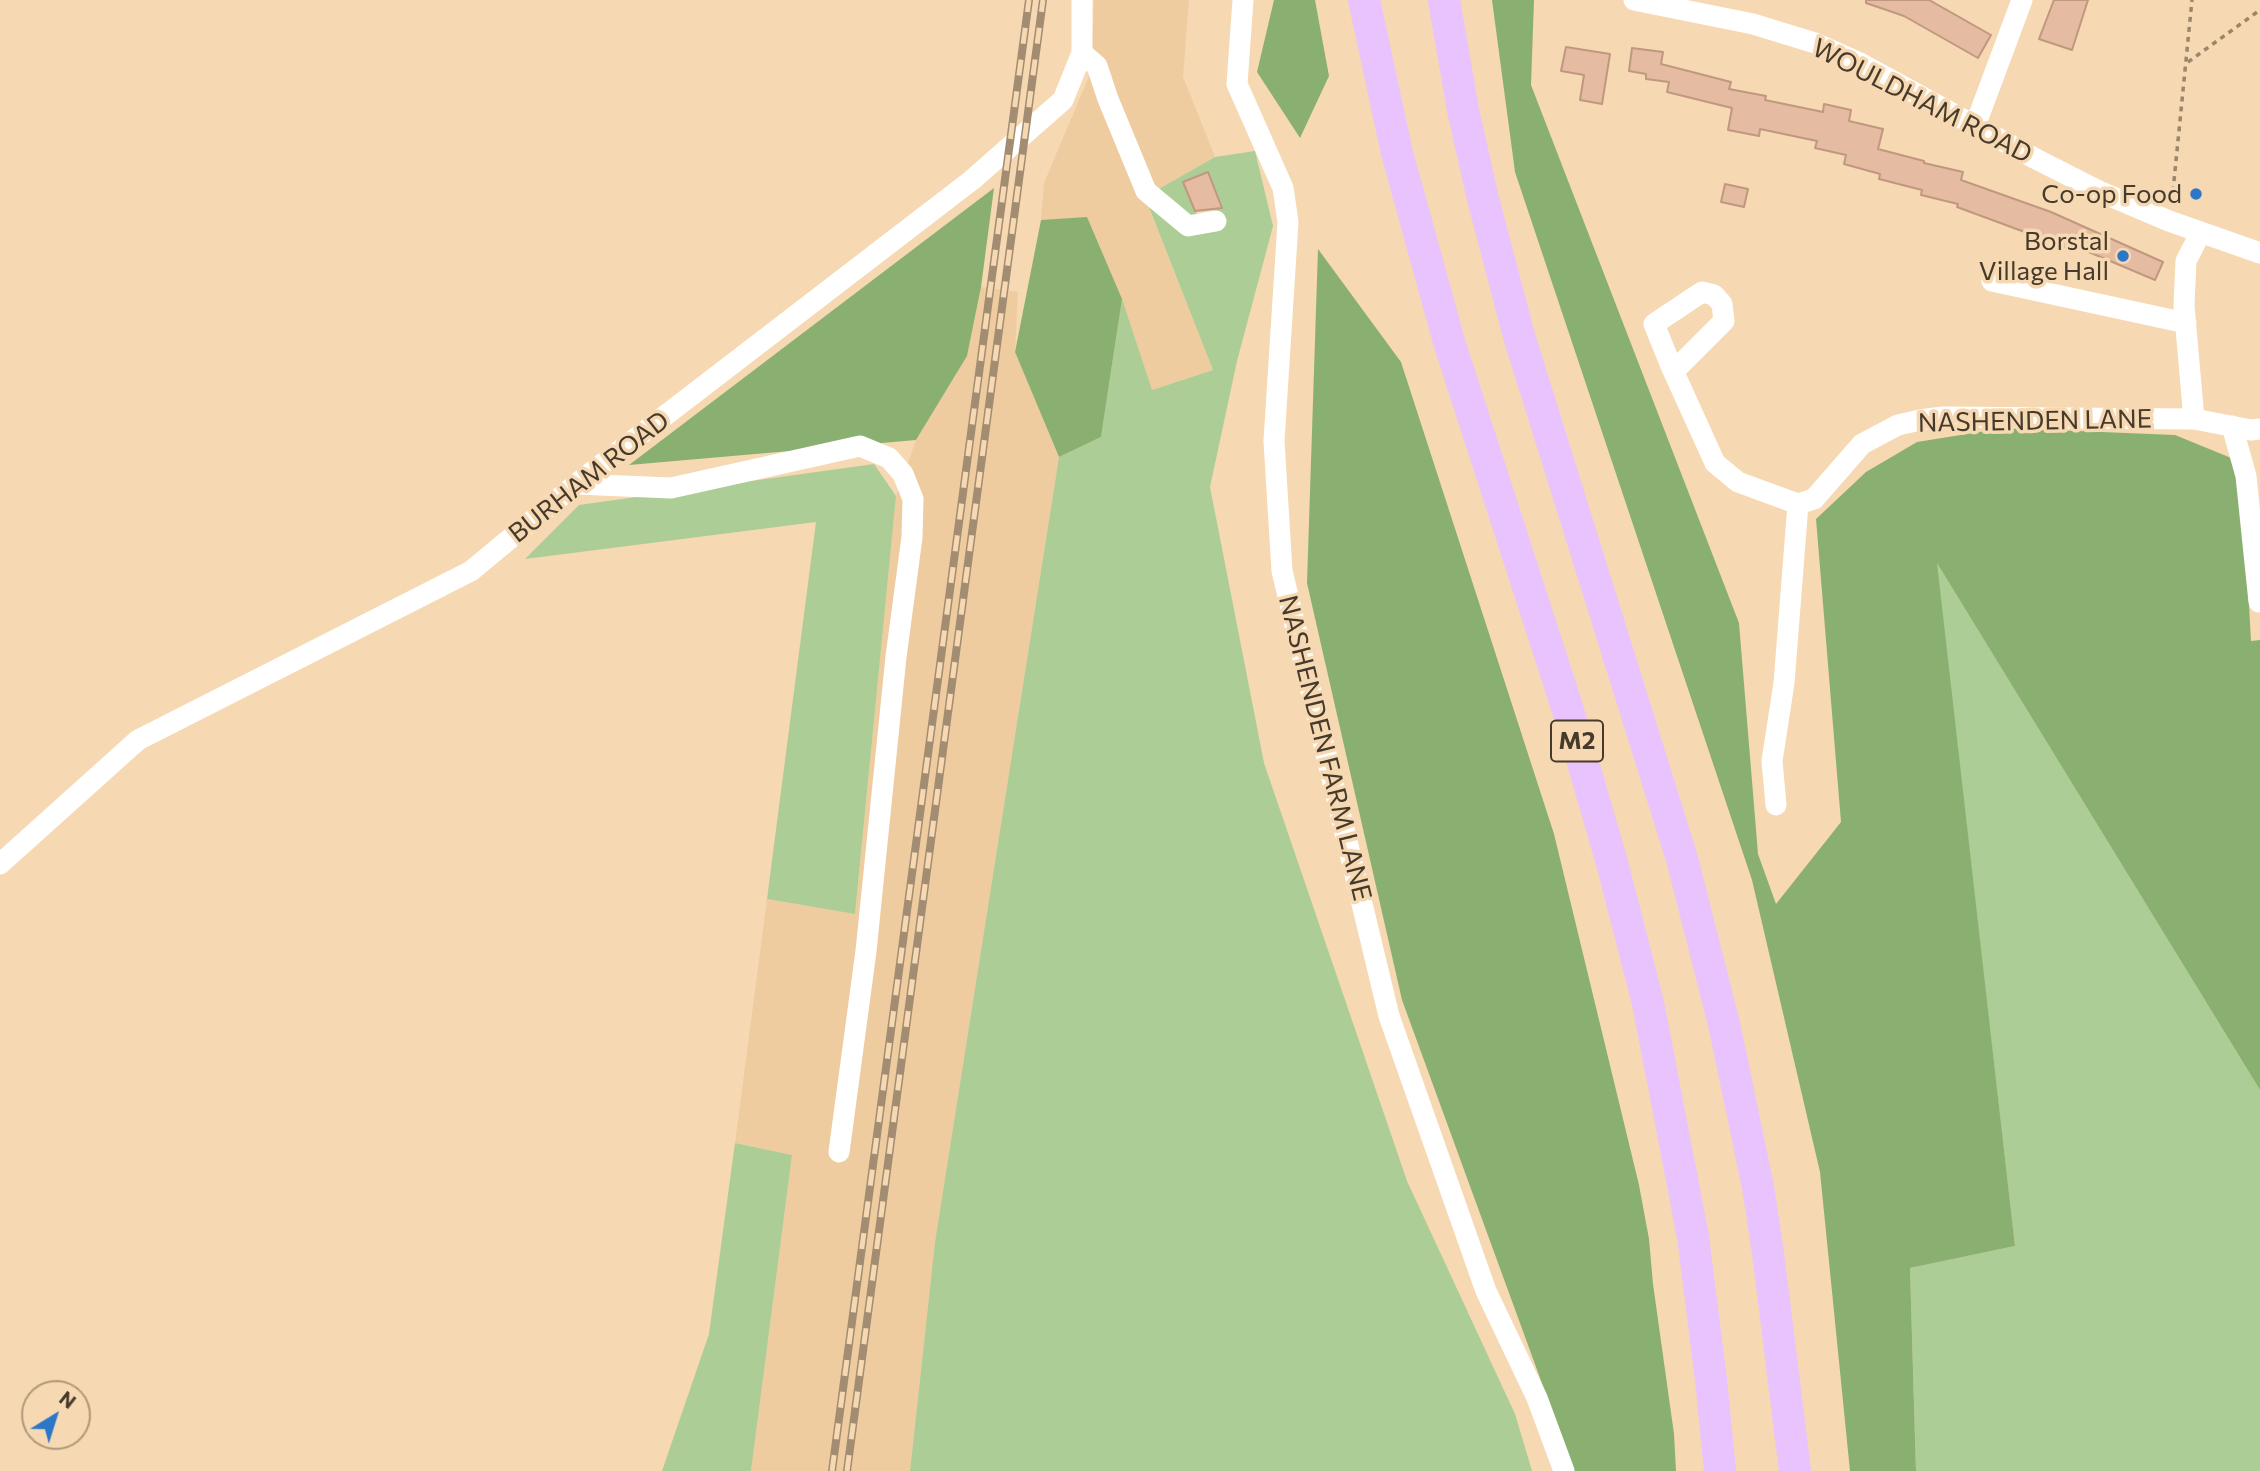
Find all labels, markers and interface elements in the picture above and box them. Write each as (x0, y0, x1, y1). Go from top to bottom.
street label: WOULDHAM ROAD (1807, 32, 2037, 170)
place label: Co-op Food (2041, 178, 2182, 210)
marker: Co-op Food (2188, 186, 2204, 202)
place label: Borstal Village Hall (1979, 225, 2109, 286)
marker: Borstal Village Hall (2115, 248, 2131, 264)
street label: NASHENDEN LANE (1918, 403, 2152, 439)
street label: BURHAM ROAD (503, 405, 675, 549)
street label: NASHENDEN FARM LANE (1272, 592, 1378, 904)
road number: M2 (1551, 720, 1603, 762)
north arrow (21, 1380, 91, 1450)
text: N (55, 1386, 81, 1413)

